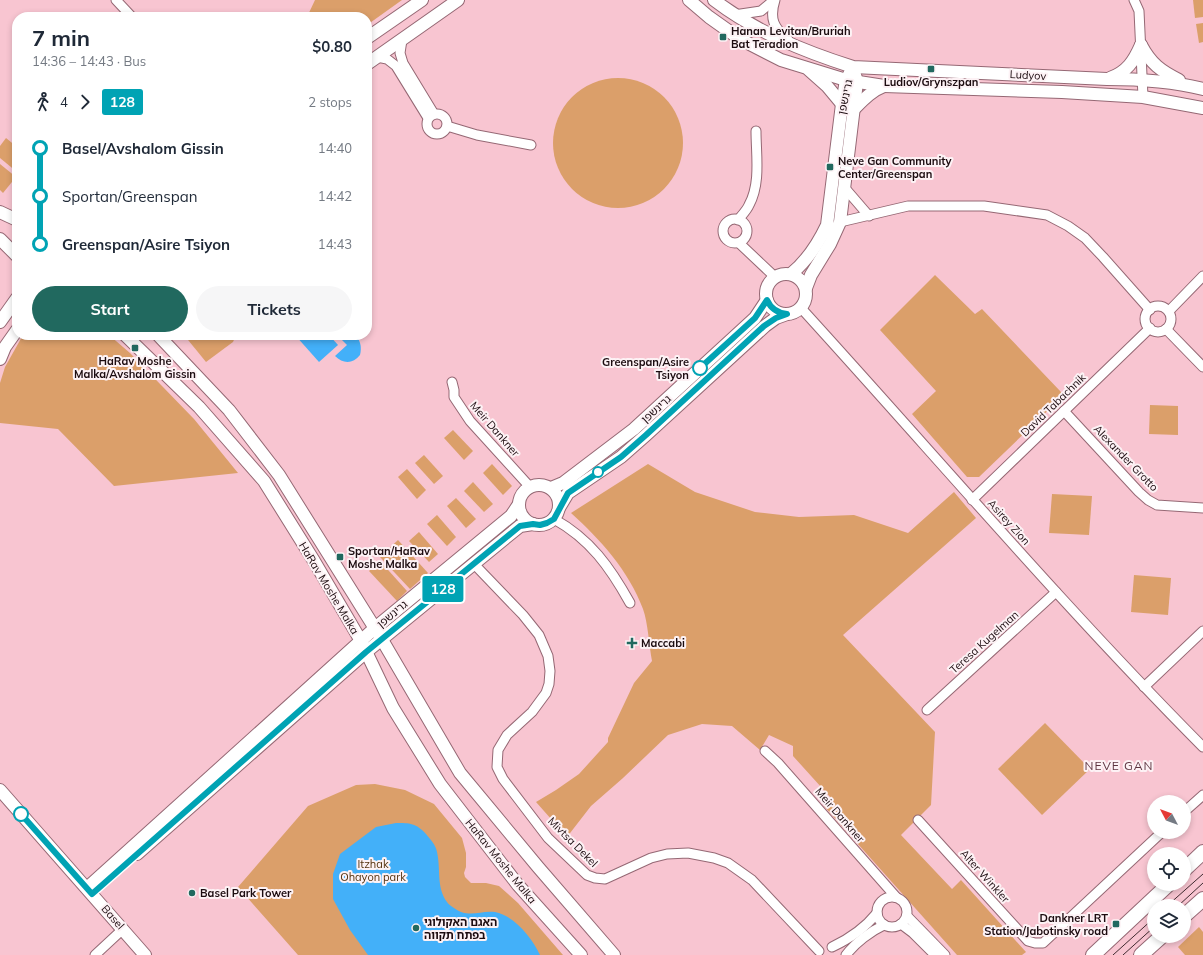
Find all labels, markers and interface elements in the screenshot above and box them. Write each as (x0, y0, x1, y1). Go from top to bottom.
text: 7 min (32, 24, 90, 52)
place label: Hanan Levitan/Bruriah Bat Teradion (731, 24, 851, 51)
marker: Hanan Levitan/Bruriah Bat Teradion (718, 32, 728, 42)
text: $0.80 (312, 37, 352, 56)
text: 14:36 – 14:43 · Bus (32, 53, 146, 69)
marker: Ludiov/Grynszpan (926, 64, 936, 74)
street label: Ludyov (1009, 67, 1047, 83)
place label: Ludiov/Grynszpan (884, 75, 978, 89)
street label: גרינשפן (834, 78, 856, 116)
icon: walk (32, 91, 54, 113)
icon: forward (74, 91, 96, 113)
text: 128 (110, 93, 135, 111)
text: 4 (60, 94, 68, 110)
text: 2 stops (308, 94, 352, 110)
text: Basel/Avshalom Gissin (62, 139, 224, 158)
text: 14:40 (318, 140, 352, 156)
place label: Neve Gan Community Center/Greenspan (838, 154, 952, 181)
marker: Neve Gan Community Center/Greenspan (825, 162, 835, 172)
text: Sportan/Greenspan (62, 187, 198, 206)
text: 14:42 (318, 188, 352, 204)
text: Greenspan/Asire Tsiyon (62, 235, 230, 254)
text: 14:43 (318, 236, 352, 252)
button: Start (32, 286, 188, 332)
button: Tickets (196, 286, 352, 332)
marker: HaRav Moshe Malka/Avshalom Gissin (130, 343, 140, 353)
place label: HaRav Moshe Malka/Avshalom Gissin (74, 354, 196, 381)
place label: Greenspan/Asire Tsiyon (602, 355, 689, 382)
marker: Greenspan/Asire Tsiyon (692, 360, 708, 376)
street label: David Tabachnik (1018, 370, 1089, 440)
street label: גרינשפן (638, 392, 674, 426)
street label: Meir Dankner (467, 399, 523, 459)
street label: Alexander Grotto (1091, 422, 1161, 494)
unlabelled marker (592, 466, 604, 478)
street label: Asirey Zion (985, 496, 1033, 548)
street label: HaRav Moshe Malka (296, 539, 362, 637)
place label: Sportan/HaRav Moshe Malka (348, 544, 430, 571)
marker: Sportan/HaRav Moshe Malka (335, 552, 345, 562)
line badge: 128 (420, 576, 466, 602)
text: 128 (430, 580, 456, 598)
street label: גרינשפן (374, 597, 410, 631)
street label: Teresa Kugelman (947, 607, 1021, 677)
place label: Maccabi (641, 636, 685, 650)
marker: Maccabi (626, 637, 638, 649)
district label: NEVE GAN (1084, 758, 1154, 773)
street label: Meir Dankner (812, 785, 868, 845)
north arrow (1147, 795, 1191, 839)
map controls (1147, 795, 1191, 943)
unlabelled marker (13, 806, 29, 822)
street label: Mivtsa Dekel (545, 814, 601, 870)
street label: HaRav Moshe Malka (462, 816, 540, 906)
street label: Alter Winkler (957, 846, 1013, 906)
button: locate (1147, 847, 1191, 891)
park label: Itzhak Ohayon park (340, 857, 406, 884)
place label: Basel Park Tower (200, 886, 292, 900)
marker: Basel Park Tower (187, 888, 197, 898)
button: layers (1147, 899, 1191, 943)
street label: Basel (98, 902, 128, 932)
place label: Dankner LRT Station/Jabotinsky road (984, 911, 1108, 938)
place label: האגם האקולוגי בפתח תקווה (424, 915, 497, 942)
marker: Dankner LRT Station/Jabotinsky road (1111, 919, 1121, 929)
marker: האגם האקולוגי בפתח תקווה (411, 923, 421, 933)

